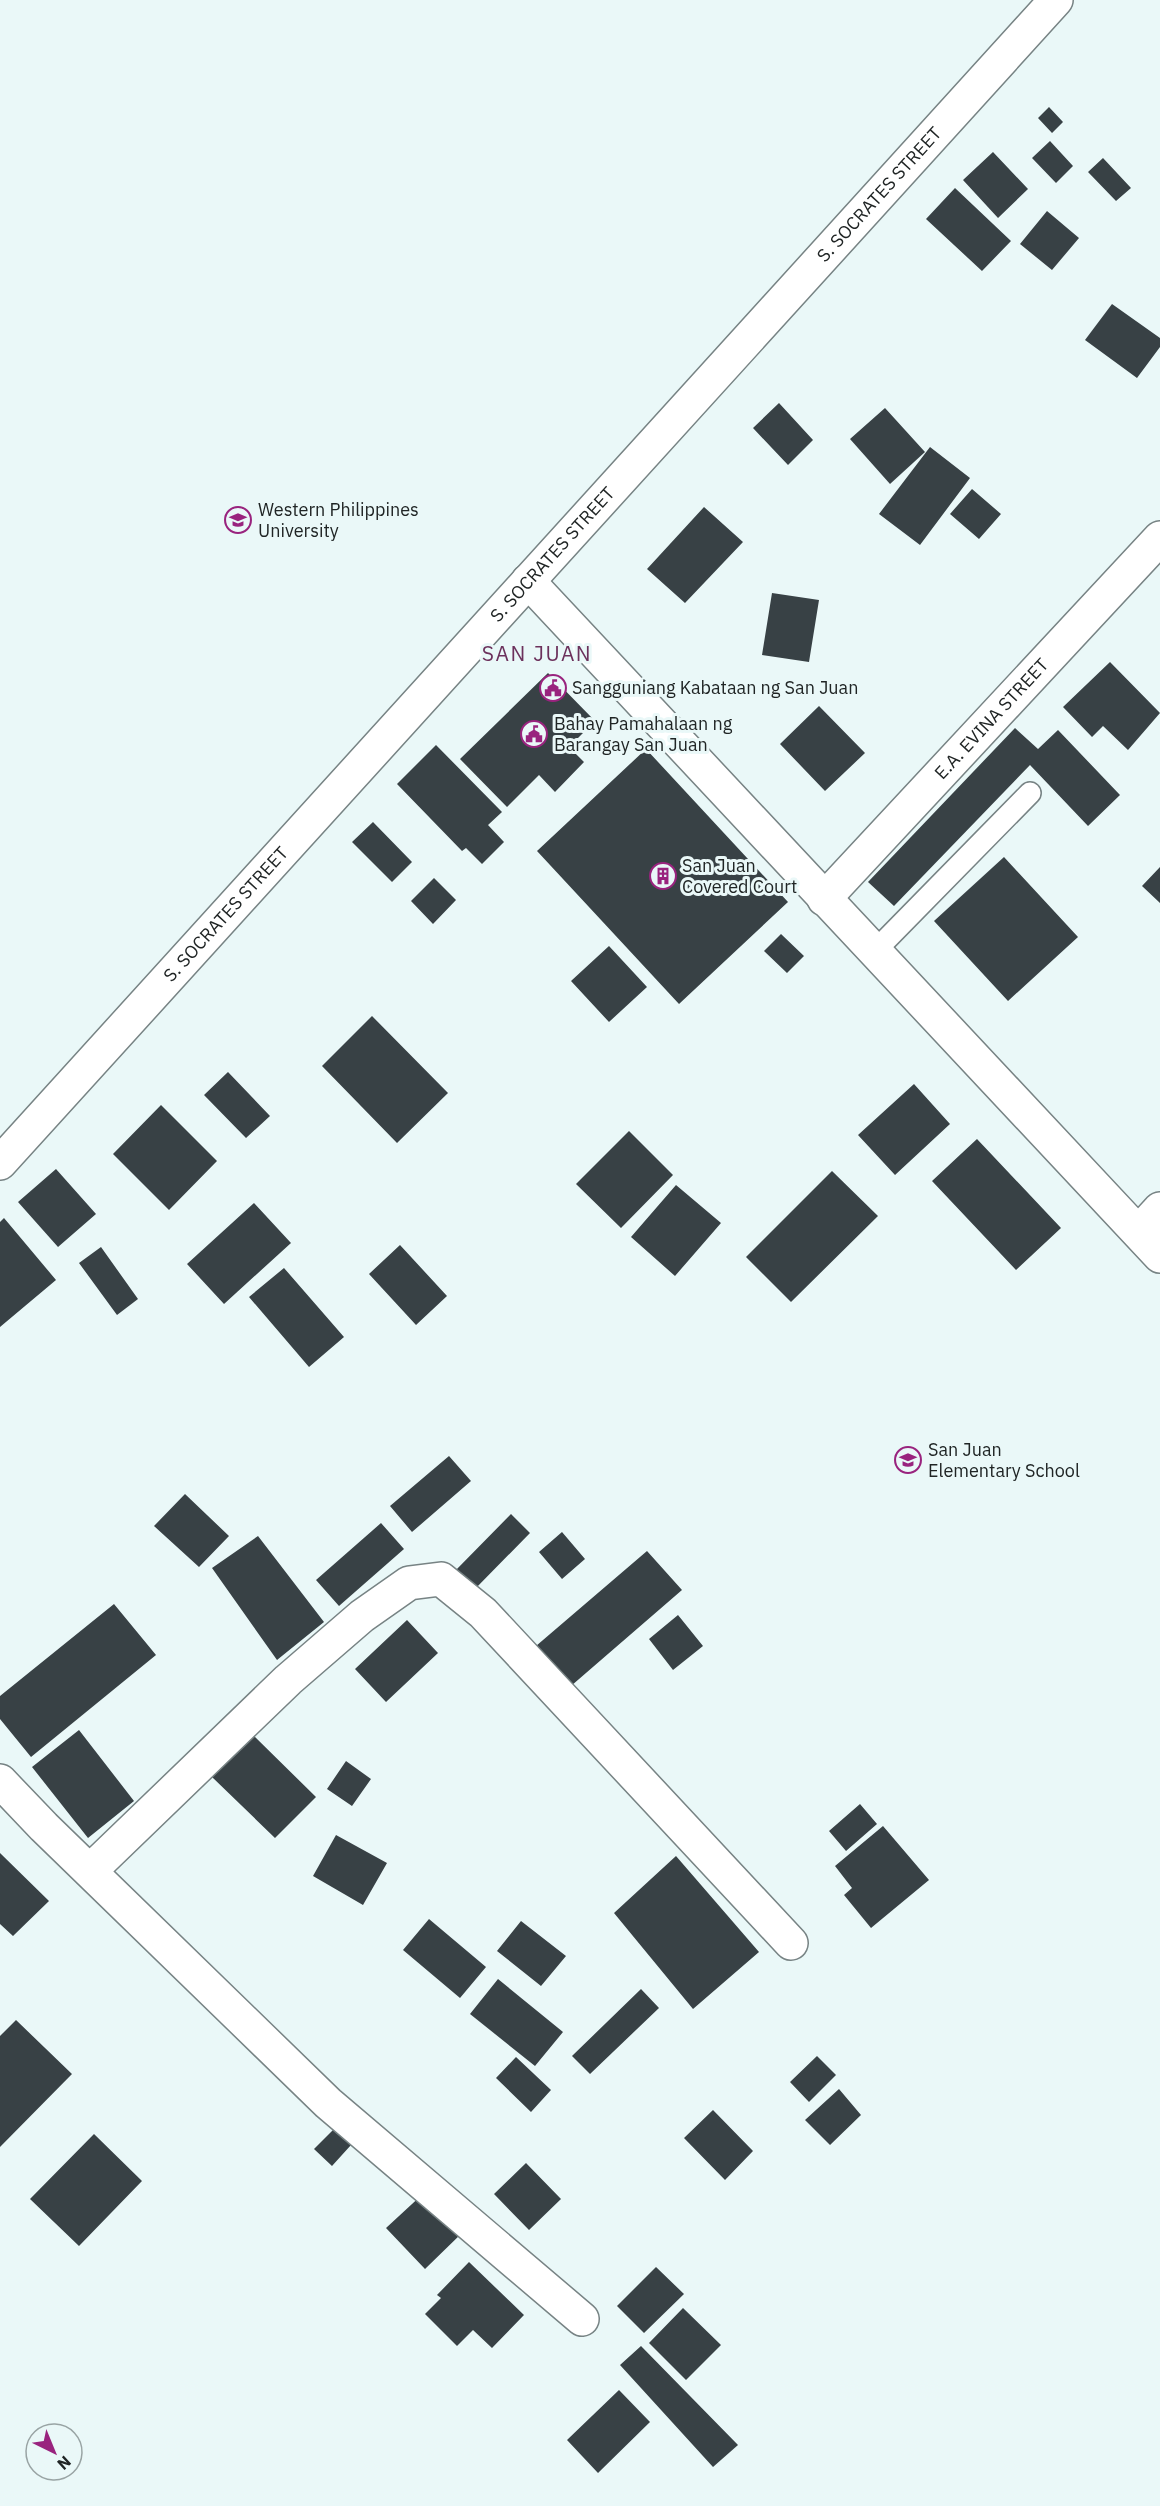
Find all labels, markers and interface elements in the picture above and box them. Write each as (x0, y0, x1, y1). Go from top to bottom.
street label: S. SOCRATES STREET (812, 122, 946, 267)
street label: S. SOCRATES STREET (485, 482, 619, 627)
place label: Western Philippines University (258, 498, 419, 542)
school or university icon: Western Philippines University (223, 505, 253, 535)
district label: SAN JUAN (482, 639, 592, 667)
street label: E.A. EVINA STREET (929, 653, 1053, 784)
public building icon: Sangguniang Kabataan ng San Juan (538, 673, 568, 703)
place label: Sangguniang Kabataan ng San Juan (572, 676, 858, 699)
place label: Bahay Pamahalaan ng Barangay San Juan (554, 712, 733, 756)
public building icon: Bahay Pamahalaan ng Barangay San Juan (519, 719, 549, 749)
street label: S. SOCRATES STREET (158, 841, 293, 986)
place label: San Juan Covered Court (682, 854, 797, 898)
building icon: San Juan Covered Court (648, 861, 678, 891)
place label: San Juan Elementary School (928, 1438, 1080, 1482)
school or university icon: San Juan Elementary School (893, 1445, 923, 1475)
north arrow (24, 2422, 84, 2482)
text: N (53, 2452, 75, 2474)

